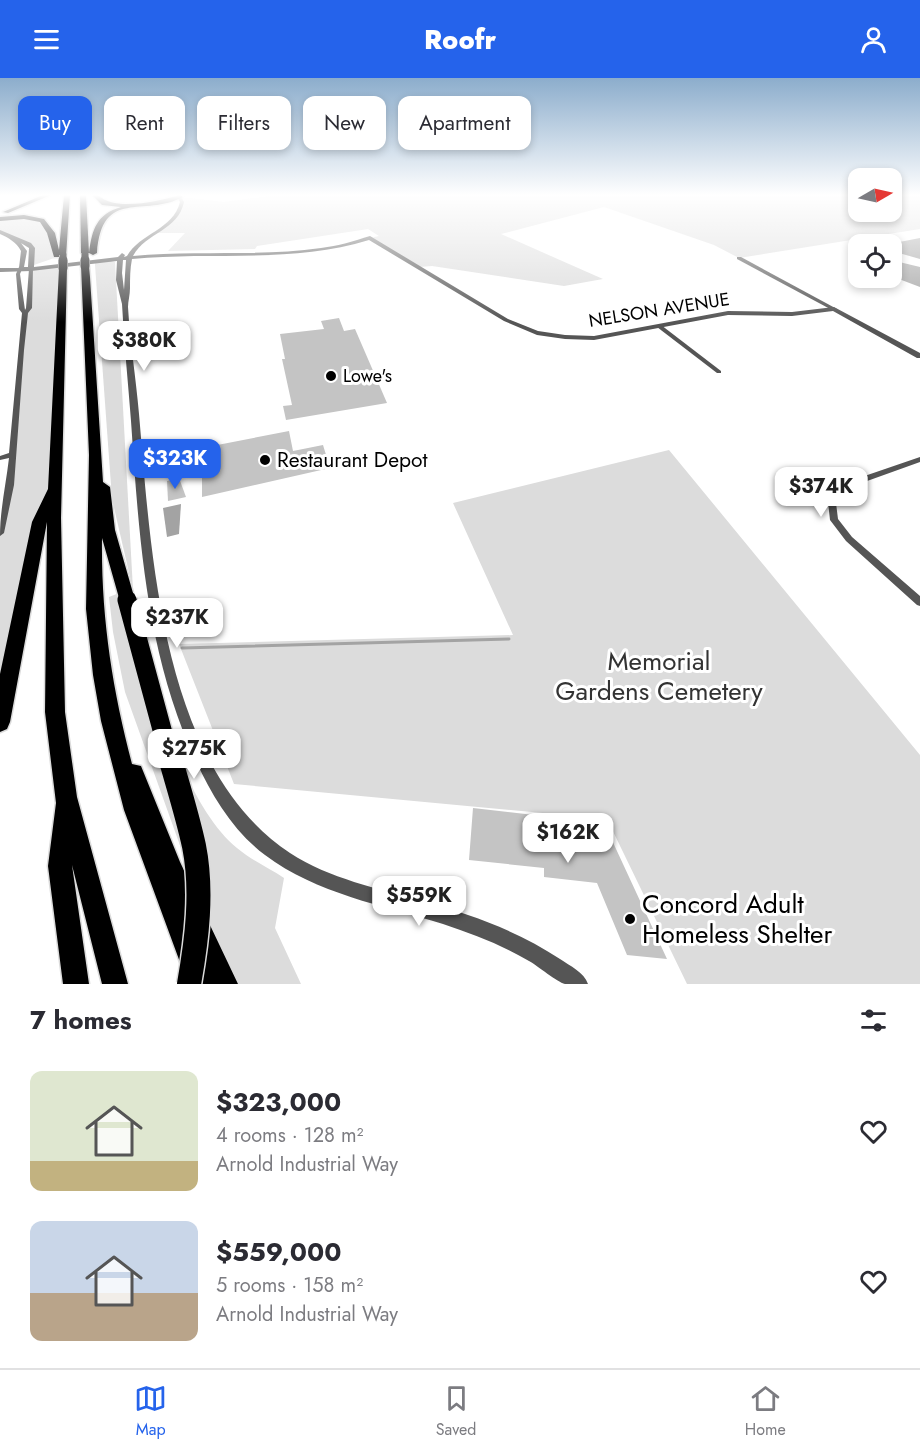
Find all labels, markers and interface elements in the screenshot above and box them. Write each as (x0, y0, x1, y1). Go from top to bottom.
text: Roofr (424, 20, 496, 59)
icon: menu (30, 23, 63, 56)
icon: person (857, 23, 890, 56)
chip: Buy (18, 96, 92, 150)
chip: Rent (104, 96, 185, 150)
chip: Filters (197, 96, 291, 150)
chip: New (303, 96, 386, 150)
chip: Apartment (398, 96, 531, 150)
north arrow (848, 168, 902, 222)
map controls (848, 168, 902, 288)
button: locate (848, 234, 902, 288)
street label: NELSON AVENUE (587, 286, 731, 334)
pin: $380K (102, 321, 186, 372)
text: $380K (112, 326, 176, 355)
place label: Lowe's (343, 363, 392, 389)
marker: Lowe's (324, 369, 338, 383)
pin: $323K (133, 439, 217, 490)
text: $323K (143, 444, 207, 473)
place label: Restaurant Depot (277, 445, 427, 475)
marker: Restaurant Depot (258, 453, 272, 467)
pin: $374K (779, 467, 863, 518)
text: $374K (789, 472, 853, 501)
pin: $237K (135, 598, 219, 649)
text: $237K (145, 603, 209, 632)
park label: Memorial Gardens Cemetery (555, 642, 763, 710)
pin: $275K (152, 729, 236, 780)
text: $275K (162, 734, 226, 763)
pin: $162K (526, 813, 610, 864)
text: $162K (536, 818, 600, 847)
pin: $559K (377, 876, 461, 927)
text: $559K (386, 881, 452, 910)
place label: Concord Adult Homeless Shelter (642, 885, 832, 953)
marker: Concord Adult Homeless Shelter (623, 912, 637, 926)
text: 7 homes (30, 1001, 132, 1039)
icon: filters (857, 1004, 890, 1037)
text: $323,000 (216, 1083, 341, 1121)
icon: home (78, 1095, 150, 1167)
icon: heart (857, 1115, 890, 1148)
text: 4 rooms · 128 m² (216, 1121, 364, 1150)
text: Arnold Industrial Way (216, 1150, 398, 1179)
text: $559,000 (216, 1233, 341, 1271)
icon: home (78, 1245, 150, 1317)
icon: heart (857, 1265, 890, 1298)
text: 5 rooms · 158 m² (216, 1271, 363, 1300)
text: Arnold Industrial Way (216, 1300, 398, 1329)
tab: Map (134, 1382, 167, 1441)
tab: Saved (436, 1382, 476, 1441)
tab: Home (745, 1382, 786, 1441)

